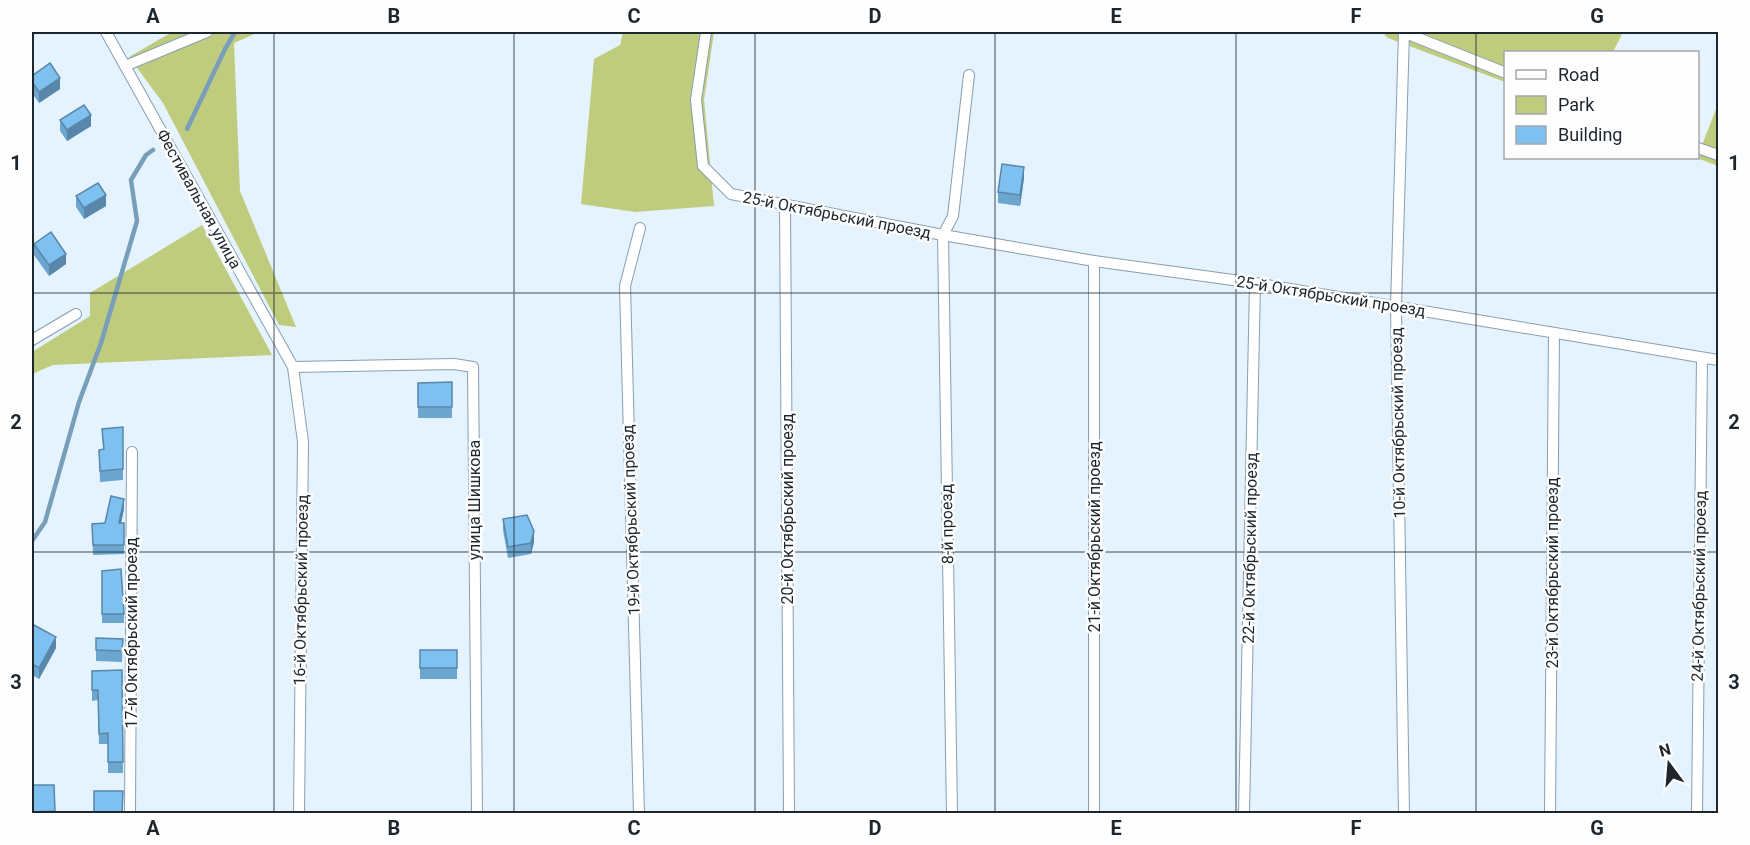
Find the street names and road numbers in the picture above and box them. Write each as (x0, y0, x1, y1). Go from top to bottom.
street label: Фестивальная улица (153, 126, 245, 272)
street label: 25-й Октябрьский проезд (741, 187, 933, 243)
street label: 25-й Октябрьский проезд (1235, 272, 1427, 320)
street label: 10-й Октябрьский проезд (1387, 327, 1409, 519)
street label: 20-й Октябрьский проезд (778, 413, 797, 605)
street label: 19-й Октябрьский проезд (618, 424, 644, 616)
street label: улица Шишкова (465, 440, 484, 560)
street label: 21-й Октябрьский проезд (1085, 441, 1104, 633)
street label: 22-й Октябрьский проезд (1239, 452, 1261, 644)
street label: 23-й Октябрьский проезд (1543, 477, 1562, 669)
street label: 8-й проезд (937, 483, 957, 564)
street label: 24-й Октябрьский проезд (1688, 490, 1710, 682)
street label: 16-й Октябрьский проезд (290, 494, 312, 686)
street label: 17-й Октябрьский проезд (122, 537, 141, 729)

